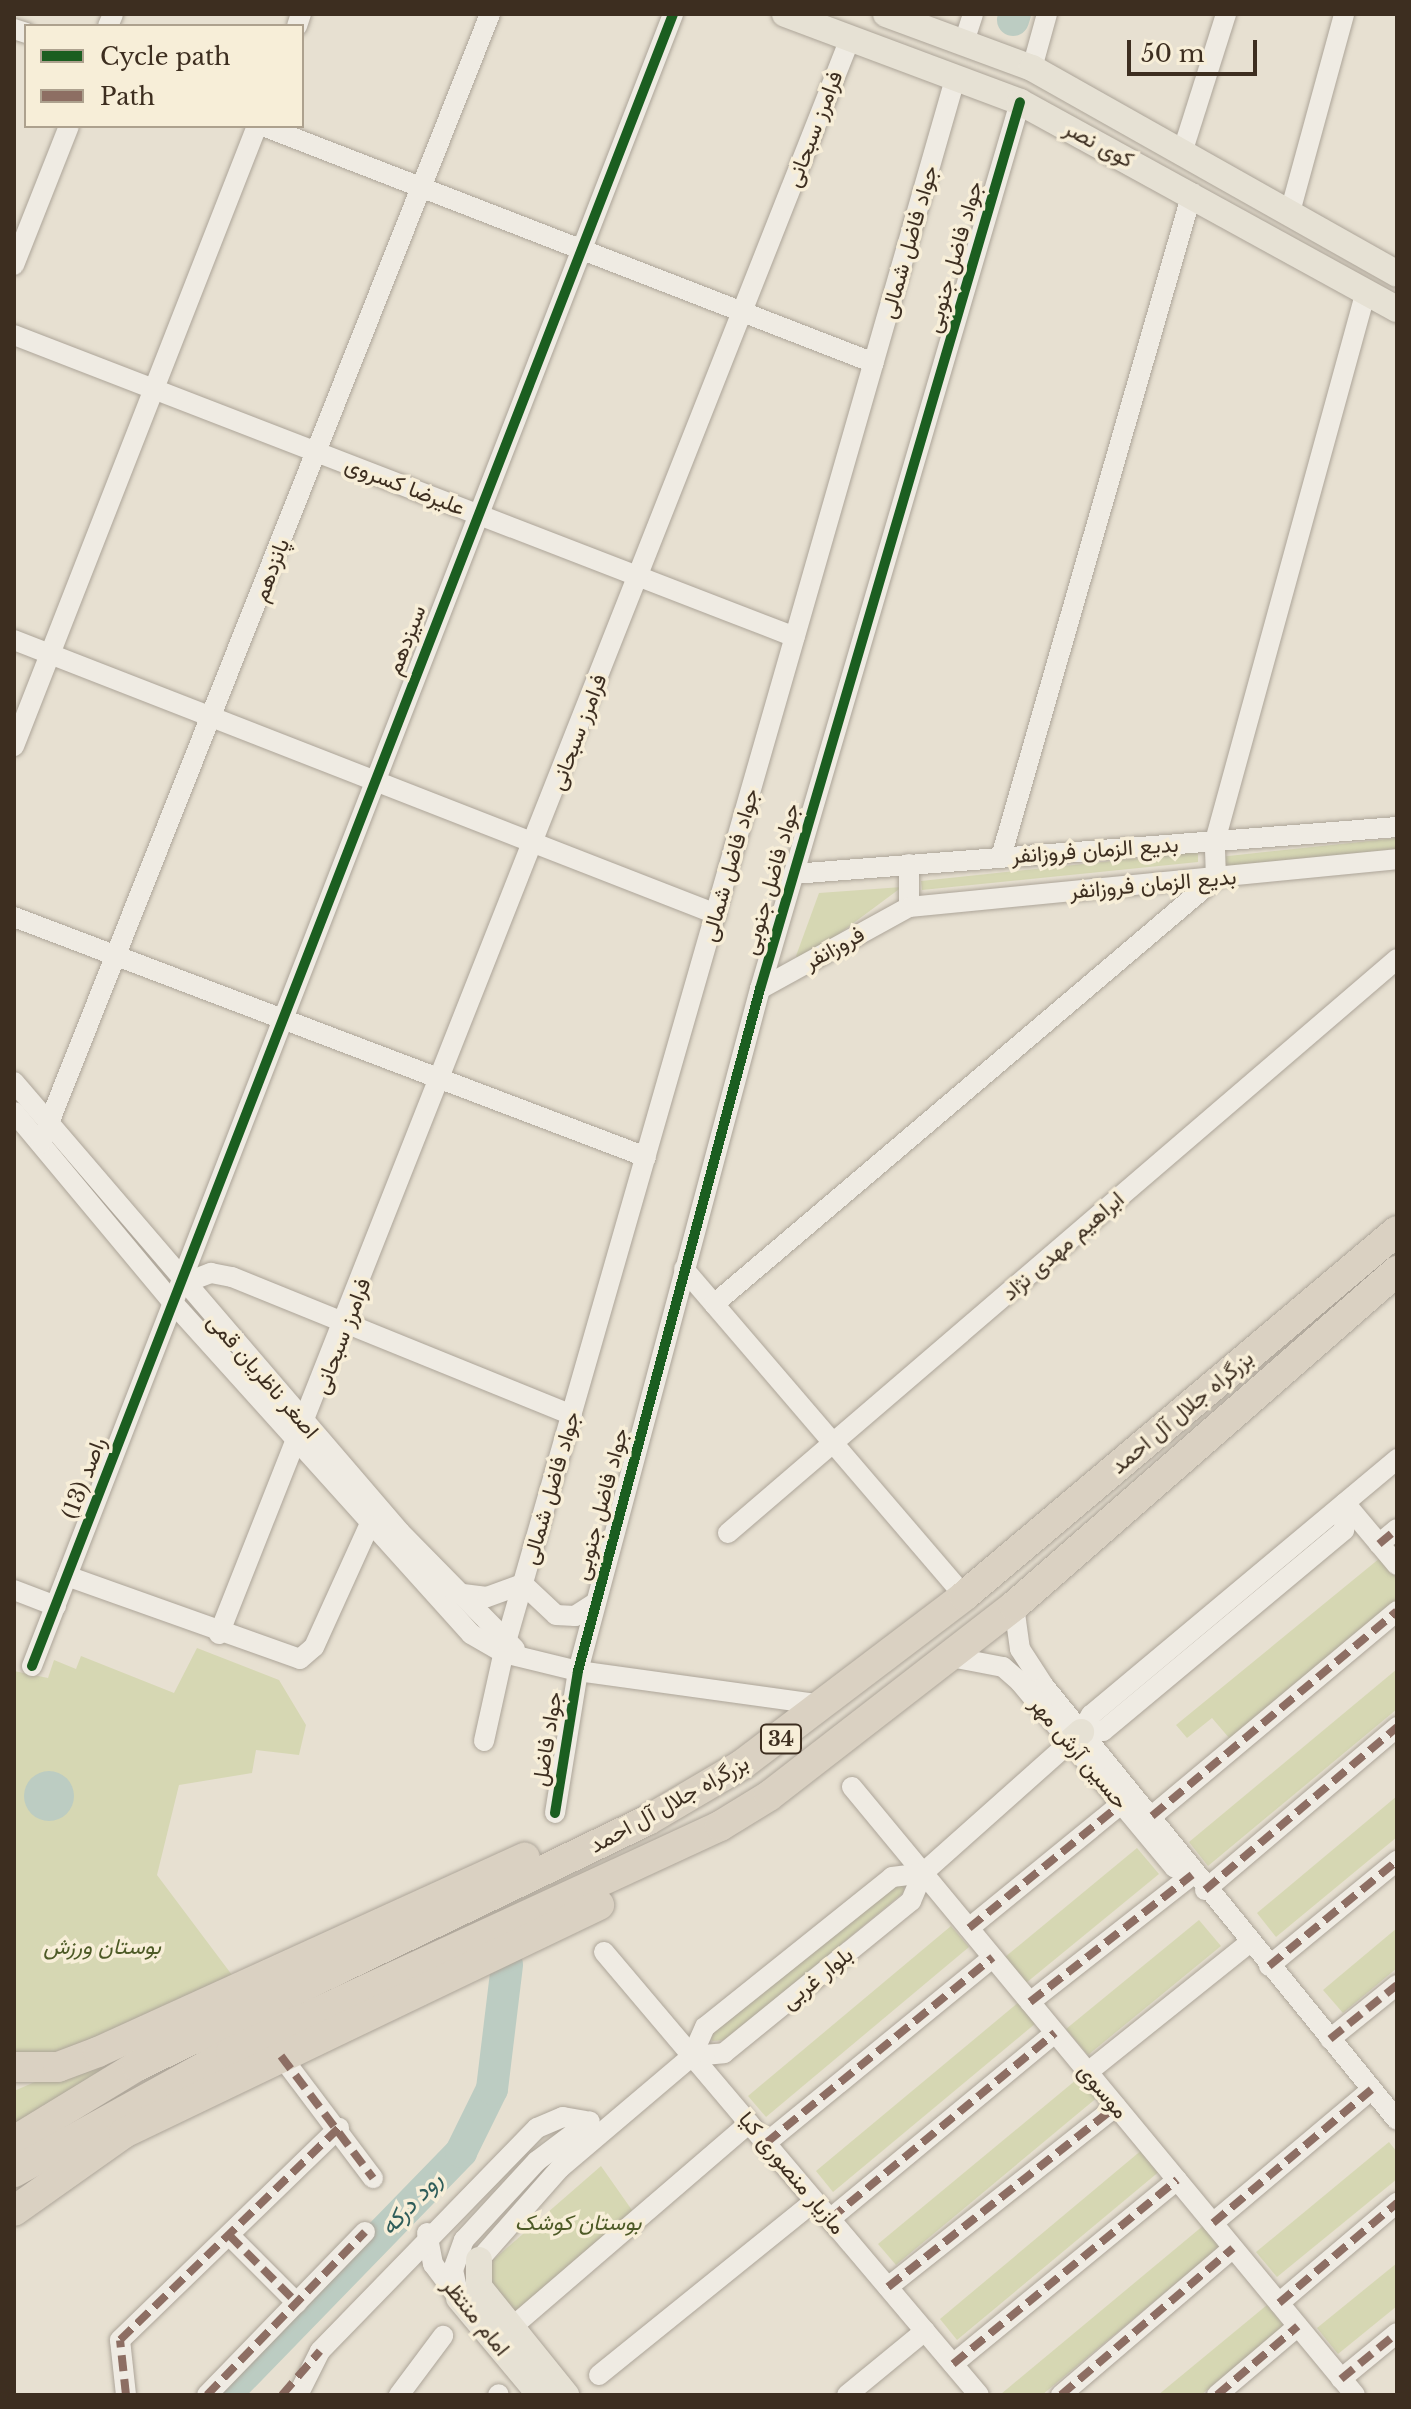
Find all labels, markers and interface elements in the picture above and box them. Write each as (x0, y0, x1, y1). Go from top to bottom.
legend (24, 24, 304, 128)
scale bar (1131, 24, 1261, 74)
text: 50 m (1141, 39, 1204, 68)
text: Cycle path (100, 42, 231, 71)
street label: فرامرز سبحانی (780, 67, 848, 191)
text: Path (100, 82, 155, 111)
street label: کوی نصر (1060, 115, 1138, 173)
street label: جواد فاضل شمالی (875, 162, 943, 322)
street label: جواد فاضل جنوبی (920, 178, 988, 336)
street label: علیرضا کسروی (341, 451, 469, 521)
street label: پانزدهم (247, 535, 295, 605)
street label: سیزدهم (381, 601, 431, 679)
street label: فرامرز سبحانی (544, 670, 612, 794)
street label: جواد فاضل شمالی (696, 785, 764, 945)
street label: جواد فاضل جنوبی (737, 800, 805, 958)
street label: بدیع‌ الزمان فروزانفر (1011, 831, 1179, 869)
street label: بدیع الزمان فروزانفر (1068, 864, 1238, 904)
street label: فروزانفر (799, 921, 869, 975)
street label: ابراهیم مهدی نژاد (997, 1186, 1129, 1306)
street label: فرامرز سبحانی (308, 1274, 376, 1398)
street label: اصغر ناظریان قمی (202, 1308, 324, 1444)
street label: بزرگراه جلال آل احمد (1105, 1345, 1259, 1479)
street label: جواد فاضل شمالی (517, 1408, 585, 1568)
street label: جواد فاضل جنوبی (568, 1425, 634, 1583)
street label: راصد (13) (56, 1433, 112, 1523)
street label: جواد فاضل (526, 1690, 568, 1788)
street label: حسین آرش مهر (1024, 1691, 1134, 1815)
road number: 34 (759, 1723, 803, 1755)
street label: بزرگراه جلال آل احمد (585, 1749, 753, 1859)
park label: بوستان ورزش (43, 1934, 161, 1960)
street label: بلوار غربی (776, 1941, 858, 2015)
street label: موسوی (1072, 2058, 1134, 2124)
street label: مازیار منصوری کیا (733, 2106, 851, 2240)
water label: رود درکه (374, 2165, 448, 2241)
park label: بوستان کوشک (515, 2210, 641, 2236)
street label: امام منتظر (437, 2273, 515, 2361)

